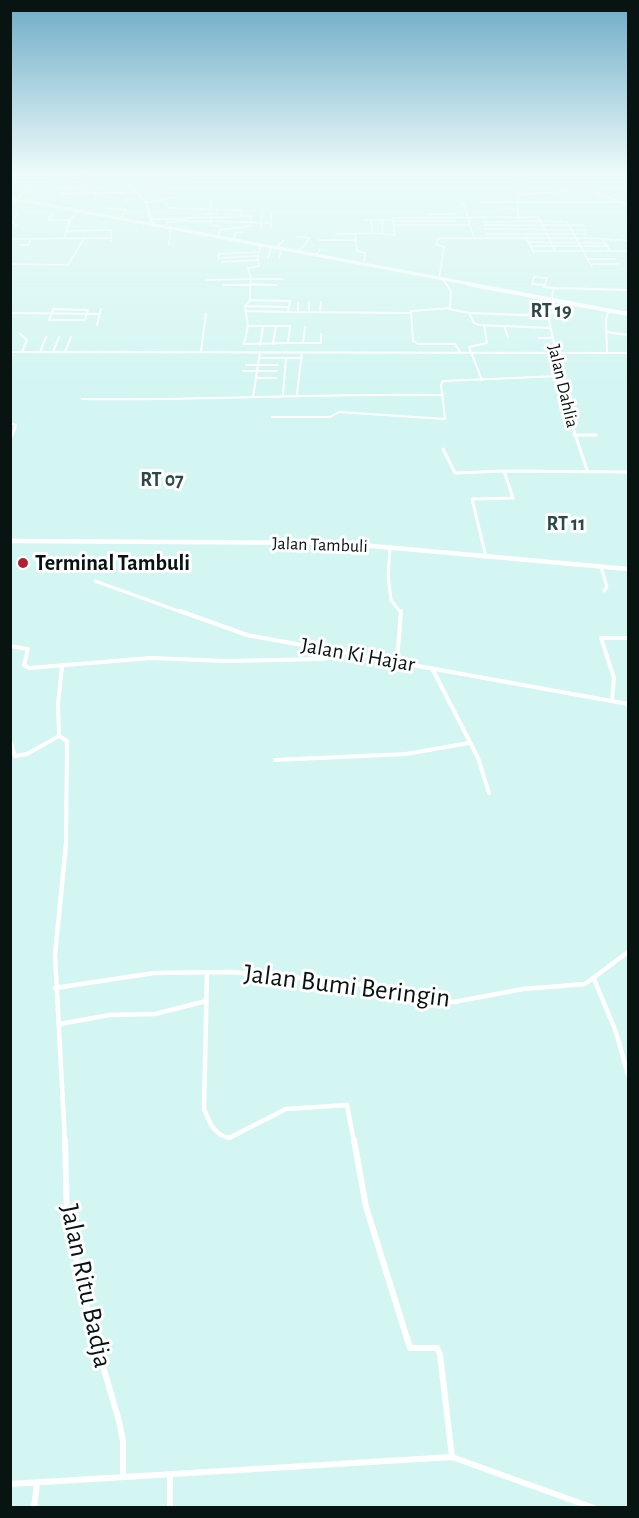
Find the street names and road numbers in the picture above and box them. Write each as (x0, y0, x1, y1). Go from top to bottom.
street label: Jalan Dahlia (543, 342, 583, 430)
street label: Jalan Tambuli (272, 533, 368, 557)
street label: Jalan Ki Hajar (299, 632, 417, 678)
street label: Jalan Bumi Beringin (242, 957, 452, 1015)
street label: Jalan Ritu Badja (53, 1201, 119, 1371)

